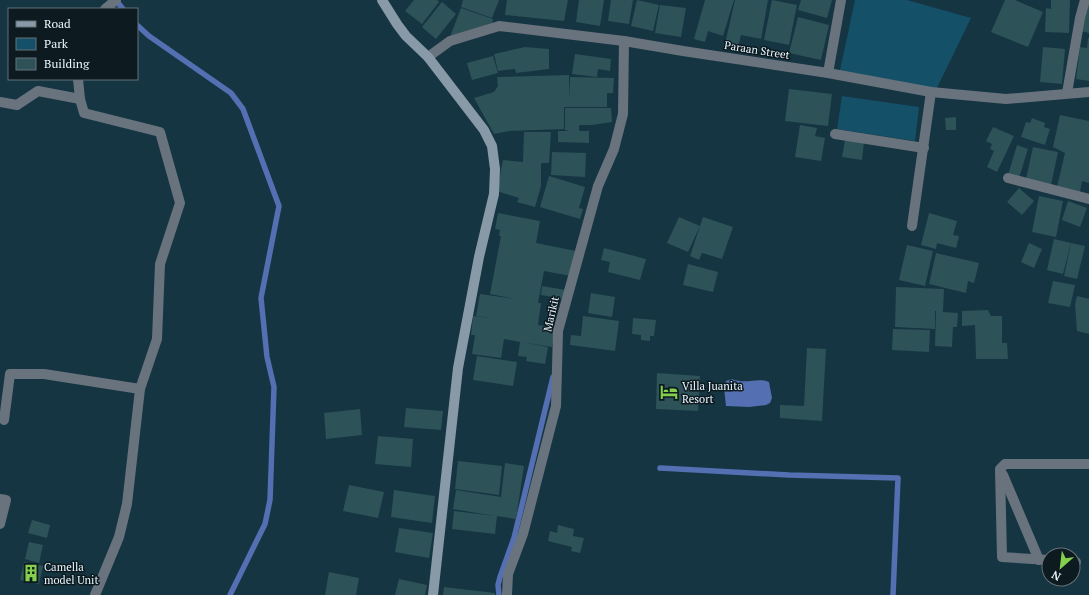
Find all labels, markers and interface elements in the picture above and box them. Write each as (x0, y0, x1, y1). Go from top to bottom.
legend (8, 8, 138, 80)
text: Road (44, 16, 71, 31)
text: Park (44, 36, 69, 51)
street label: Paraan Street (723, 38, 791, 62)
text: Building (44, 56, 90, 71)
street label: Marikit (540, 295, 562, 333)
place label: Villa Juanita Resort (682, 379, 743, 406)
hotel icon: Villa Juanita Resort (659, 382, 679, 402)
north arrow (1041, 547, 1081, 587)
place label: Camella model Unit (44, 560, 99, 587)
building icon: Camella model Unit (21, 563, 41, 583)
text: N (1049, 567, 1063, 584)

